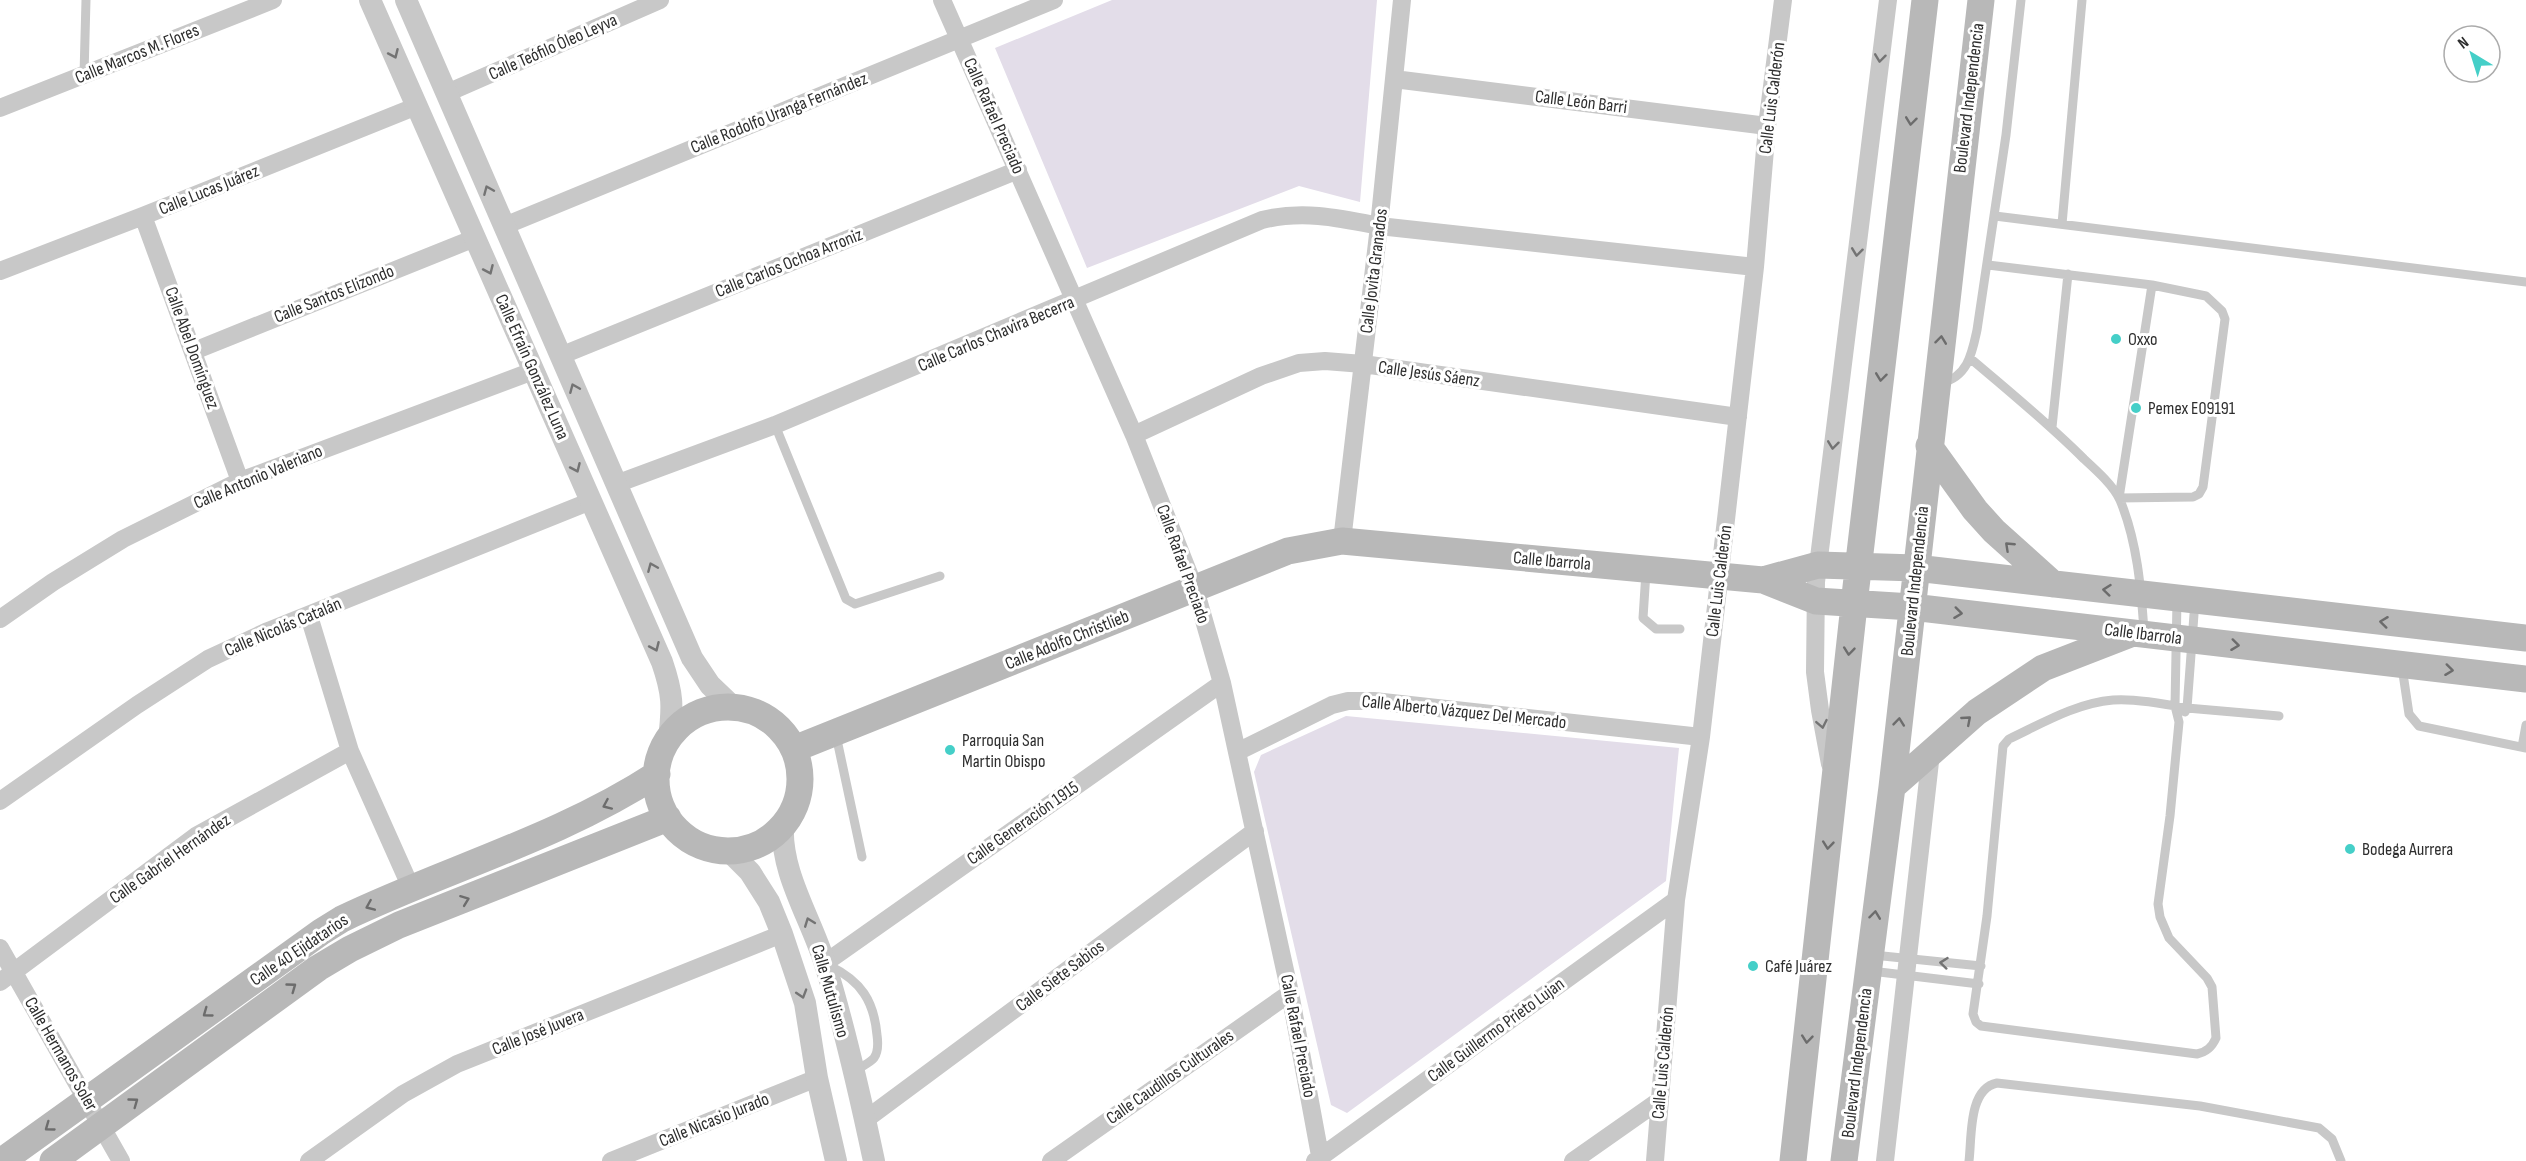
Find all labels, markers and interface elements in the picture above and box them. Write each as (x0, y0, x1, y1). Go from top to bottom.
street label: Calle Teófilo Óleo Leyva (486, 9, 621, 85)
street label: Calle Marcos M. Flores (72, 20, 202, 88)
street label: Boulevard Independencia (1949, 22, 1989, 174)
north arrow (2442, 24, 2502, 84)
text: N (2454, 33, 2473, 53)
street label: Calle Luis Calderón (1755, 41, 1789, 155)
one-way arrow (386, 47, 398, 58)
one-way arrow (1875, 53, 1887, 63)
street label: Calle Rafael Preciado (959, 55, 1029, 177)
street label: Calle Rodolfo Uranga Fernández (688, 68, 871, 158)
street label: Calle León Barri (1534, 86, 1628, 118)
one-way arrow (1905, 116, 1918, 125)
street label: Calle Lucas Juárez (156, 160, 263, 220)
one-way arrow (484, 185, 496, 196)
street label: Calle Jovita Granados (1356, 207, 1392, 335)
street label: Calle Carlos Ochoa Arroniz (712, 224, 866, 302)
one-way arrow (1851, 247, 1863, 256)
street label: Calle Santos Elizondo (271, 260, 397, 328)
one-way arrow (482, 264, 494, 275)
street label: Calle Abel Domínguez (160, 284, 224, 412)
street label: Calle Efraín González Luna (491, 291, 574, 443)
street label: Calle Carlos Chavira Becerra (915, 292, 1077, 376)
place label: Oxxo (2128, 329, 2158, 350)
marker: Oxxo (2109, 332, 2123, 346)
one-way arrow (1934, 336, 1947, 345)
street label: Calle Jesús Sáenz (1377, 356, 1482, 392)
one-way arrow (1875, 372, 1888, 382)
one-way arrow (569, 384, 581, 395)
place label: Pemex E09191 (2148, 398, 2236, 419)
marker: Pemex E09191 (2129, 401, 2143, 415)
street label: Calle Antonio Valeriano (190, 440, 326, 514)
one-way arrow (1827, 441, 1839, 450)
one-way arrow (569, 462, 581, 473)
street label: Calle Rafael Preciado (1152, 502, 1214, 626)
street label: Boulevard Independencia (1897, 505, 1933, 657)
street label: Calle Luis Calderón (1702, 524, 1736, 638)
one-way arrow (2005, 542, 2016, 553)
street label: Calle Ibarrola (1512, 547, 1592, 575)
one-way arrow (647, 563, 659, 574)
one-way arrow (2103, 584, 2112, 596)
street label: Calle Nicolás Catalán (222, 593, 344, 661)
street label: Calle Adolfo Christlieb (1002, 606, 1132, 674)
one-way arrow (1953, 606, 1962, 618)
one-way arrow (2380, 616, 2389, 629)
street label: Calle Ibarrola (2103, 619, 2183, 649)
one-way arrow (2230, 638, 2239, 650)
one-way arrow (648, 640, 660, 651)
one-way arrow (1843, 647, 1856, 656)
one-way arrow (2444, 663, 2454, 676)
street label: Calle Alberto Vázquez Del Mercado (1361, 691, 1567, 733)
one-way arrow (1892, 717, 1905, 726)
one-way arrow (1960, 717, 1971, 728)
one-way arrow (1815, 719, 1828, 729)
place label: Parroquia San Martin Obispo (962, 730, 1045, 772)
marker: Parroquia San Martin Obispo (943, 743, 957, 757)
street label: Calle Generación 1915 (963, 777, 1083, 869)
one-way arrow (602, 797, 613, 809)
street label: Calle Gabriel Hernández (106, 809, 235, 908)
place label: Bodega Aurrera (2362, 839, 2453, 860)
one-way arrow (1822, 841, 1835, 850)
marker: Bodega Aurrera (2343, 842, 2357, 856)
one-way arrow (459, 895, 470, 907)
one-way arrow (365, 899, 376, 911)
street label: Calle 40 Ejidatarios (246, 909, 352, 991)
one-way arrow (1868, 911, 1881, 920)
one-way arrow (804, 918, 817, 928)
street label: Calle Siete Sabios (1012, 936, 1108, 1016)
street label: Calle Mutulismo (807, 942, 853, 1040)
place label: Café Juárez (1765, 956, 1833, 977)
one-way arrow (1940, 957, 1949, 970)
marker: Café Juárez (1746, 959, 1760, 973)
street label: Calle Rafael Preciado (1276, 973, 1320, 1099)
street label: Calle Guillermo Prieto Lujan (1423, 973, 1569, 1087)
one-way arrow (285, 984, 296, 995)
street label: Boulevard Independencia (1837, 987, 1877, 1139)
one-way arrow (795, 988, 807, 999)
street label: Calle Hermanos Soler (20, 993, 102, 1115)
street label: Calle José Juvera (489, 1004, 587, 1060)
one-way arrow (203, 1006, 214, 1017)
street label: Calle Luis Calderón (1648, 1006, 1678, 1120)
street label: Calle Caudillos Culturales (1102, 1025, 1238, 1129)
one-way arrow (1801, 1035, 1814, 1044)
street label: Calle Nicasio Jurado (656, 1088, 772, 1152)
one-way arrow (127, 1098, 138, 1109)
one-way arrow (44, 1120, 55, 1131)

